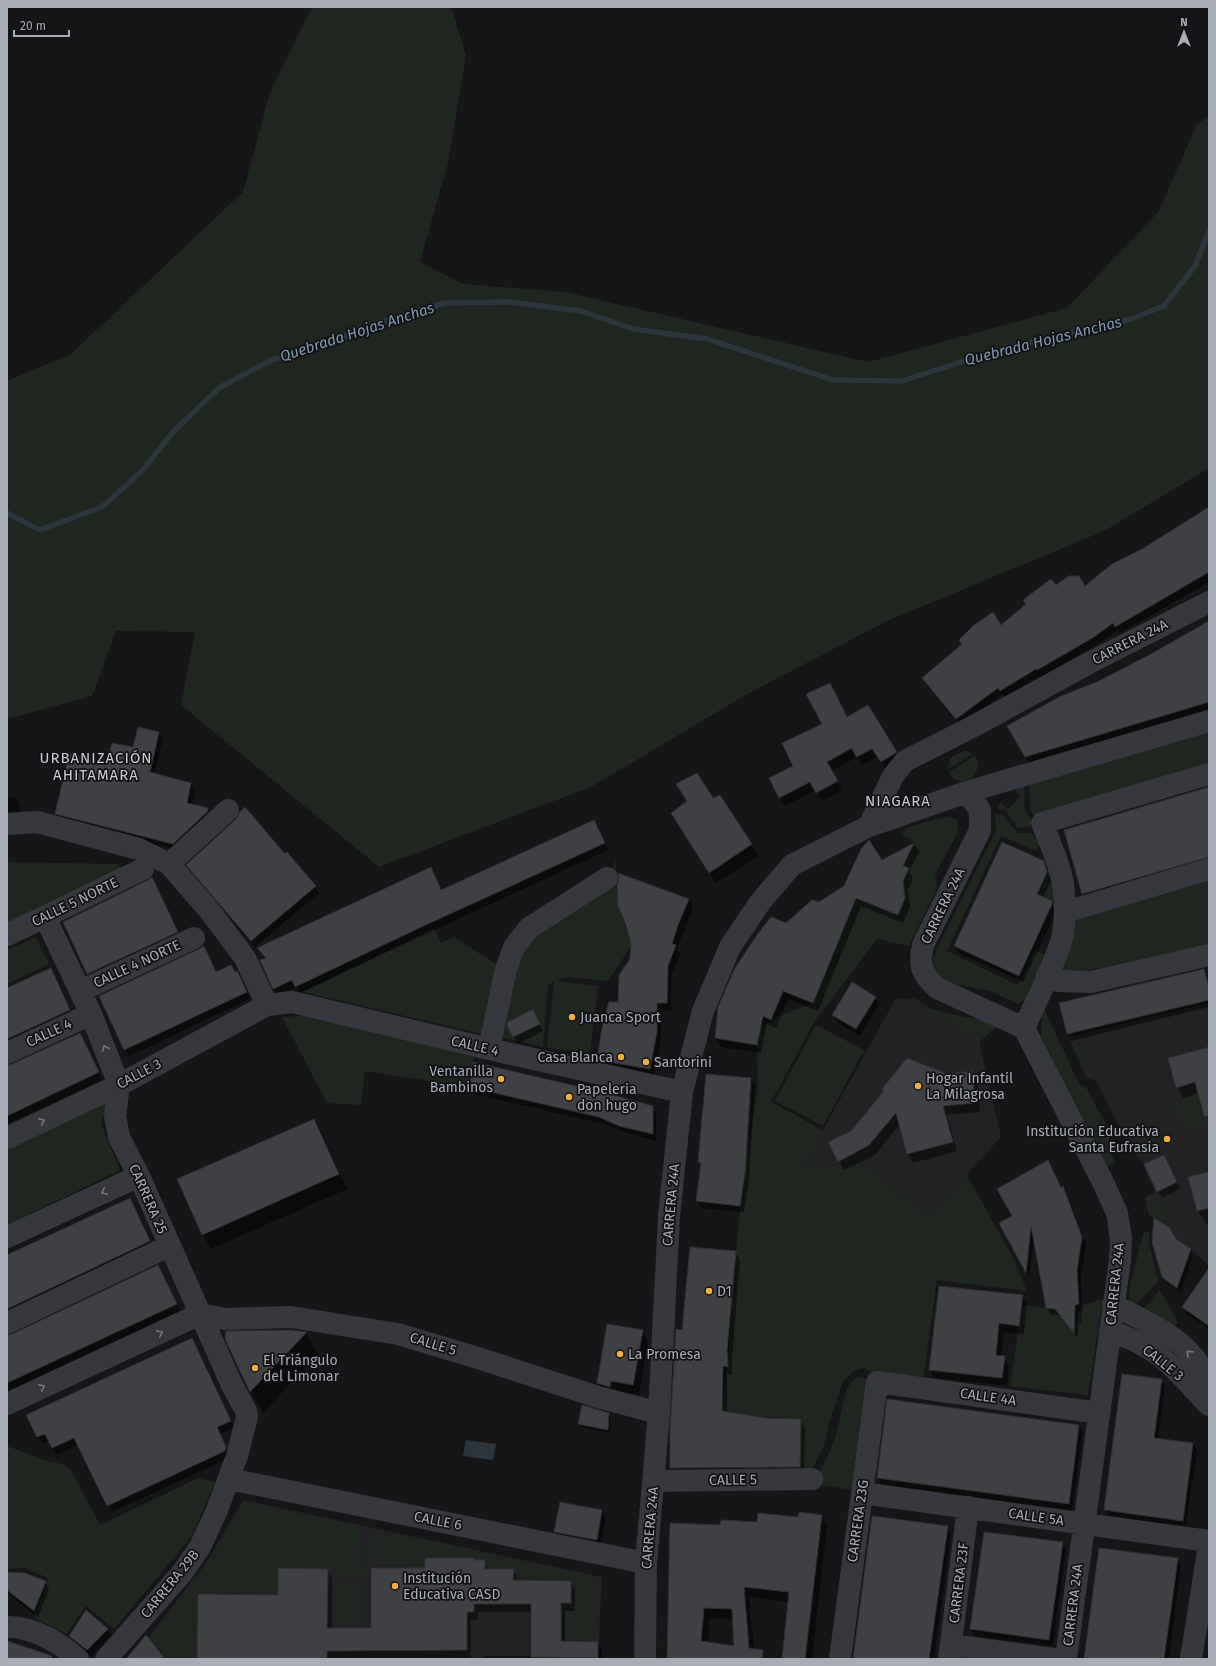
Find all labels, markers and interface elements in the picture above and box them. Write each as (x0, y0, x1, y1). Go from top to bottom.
scale bar (14, 12, 69, 38)
north arrow (1164, 12, 1204, 52)
text: N (1180, 16, 1188, 29)
text: 20 m (20, 19, 46, 33)
water label: Quebrada Hojas Anchas (278, 299, 436, 365)
water label: Quebrada Hojas Anchas (963, 313, 1123, 369)
street label: CARRERA 24A (1089, 616, 1171, 668)
district label: URBANIZACIÓN AHITAMARA (39, 749, 153, 784)
district label: NIAGARA (865, 792, 931, 810)
street label: CARRERA 24A (917, 865, 969, 947)
street label: CALLE 5 NORTE (29, 874, 121, 930)
street label: CALLE 4 NORTE (91, 936, 183, 992)
place label: Juanca Sport (580, 1009, 662, 1026)
marker: Juanca Sport (567, 1012, 577, 1022)
street label: CALLE 4 (23, 1015, 75, 1051)
street label: CALLE 4 (449, 1032, 501, 1060)
one-way arrow (102, 1045, 110, 1053)
place label: Casa Blanca (538, 1049, 613, 1066)
marker: Casa Blanca (616, 1052, 626, 1062)
place label: Santorini (654, 1054, 712, 1071)
street label: CALLE 3 (114, 1055, 164, 1093)
marker: Santorini (641, 1057, 651, 1067)
place label: Ventanilla Bambinos (429, 1063, 493, 1096)
place label: Hogar Infantil La Milagrosa (926, 1070, 1013, 1103)
marker: Ventanilla Bambinos (496, 1074, 506, 1084)
place label: Papeleria don hugo (577, 1081, 637, 1114)
marker: Hogar Infantil La Milagrosa (913, 1081, 923, 1091)
marker: Papeleria don hugo (564, 1092, 574, 1102)
one-way arrow (38, 1118, 46, 1126)
place label: Institución Educativa Santa Eufrasia (1026, 1123, 1159, 1156)
marker: Institución Educativa Santa Eufrasia (1162, 1134, 1172, 1144)
street label: CARRERA 25 (125, 1162, 171, 1236)
street label: CARRERA 24A (659, 1163, 683, 1247)
one-way arrow (100, 1187, 108, 1195)
street label: CARRERA 24A (1102, 1242, 1128, 1326)
place label: D1 (717, 1283, 732, 1300)
marker: D1 (704, 1286, 714, 1296)
street label: CALLE 5 (408, 1329, 458, 1359)
one-way arrow (156, 1330, 164, 1338)
street label: CALLE 3 (1139, 1341, 1187, 1385)
place label: La Promesa (628, 1346, 701, 1363)
marker: La Promesa (615, 1349, 625, 1359)
one-way arrow (1186, 1350, 1194, 1358)
place label: El Triángulo del Limonar (263, 1352, 340, 1385)
marker: El Triángulo del Limonar (250, 1363, 260, 1373)
one-way arrow (38, 1384, 46, 1392)
street label: CALLE 4A (959, 1385, 1017, 1409)
street label: CALLE 5 (709, 1471, 757, 1489)
street label: CARRERA 23G (844, 1479, 872, 1563)
street label: CARRERA 24A (638, 1486, 662, 1570)
street label: CALLE 5A (1007, 1505, 1065, 1529)
street label: CALLE 6 (413, 1508, 463, 1534)
street label: CARRERA 23F (946, 1542, 972, 1624)
street label: CARRERA 29B (137, 1546, 203, 1622)
street label: CARRERA 24A (1060, 1563, 1086, 1647)
place label: Institución Educativa CASD (403, 1570, 500, 1603)
marker: Institución Educativa CASD (390, 1581, 400, 1591)

